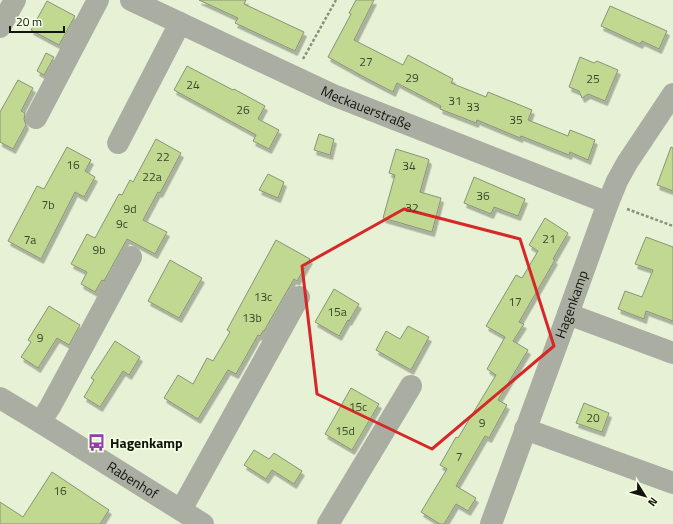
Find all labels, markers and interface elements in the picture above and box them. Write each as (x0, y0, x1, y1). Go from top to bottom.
scale bar (10, 8, 64, 34)
text: 20 m (16, 12, 42, 31)
house number: 27 (359, 52, 373, 71)
house number: 29 (405, 68, 419, 87)
house number: 25 (586, 69, 600, 88)
house number: 24 (186, 75, 200, 94)
street label: Meckauerstraße (318, 80, 415, 135)
house number: 31 (448, 91, 462, 110)
house number: 33 (466, 97, 480, 116)
house number: 26 (236, 100, 250, 119)
house number: 35 (509, 110, 523, 129)
house number: 22 (156, 147, 170, 166)
house number: 16 (66, 155, 80, 174)
house number: 34 (402, 156, 416, 175)
house number: 22a (142, 167, 162, 186)
house number: 36 (476, 186, 490, 205)
house number: 7b (41, 195, 55, 214)
house number: 32 (405, 198, 419, 217)
house number: 9d (123, 199, 137, 218)
house number: 9c (116, 214, 128, 233)
house number: 21 (542, 229, 556, 248)
house number: 7a (24, 230, 36, 249)
house number: 9b (92, 240, 106, 259)
street label: Hagenkamp (549, 267, 593, 341)
house number: 13c (254, 287, 272, 306)
house number: 17 (508, 292, 522, 311)
house number: 15a (327, 302, 347, 321)
house number: 13b (242, 308, 262, 327)
house number: 9 (37, 328, 44, 347)
house number: 15c (349, 397, 367, 416)
house number: 20 (586, 408, 600, 427)
house number: 9 (479, 413, 486, 432)
house number: 15d (335, 421, 355, 440)
place label: Hagenkamp (110, 432, 183, 453)
bus stop icon: Hagenkamp (87, 433, 107, 453)
house number: 7 (456, 447, 462, 466)
street label: Rabenhof (103, 456, 163, 504)
north arrow (625, 476, 665, 516)
house number: 16 (53, 481, 67, 500)
text: N (644, 494, 662, 510)

